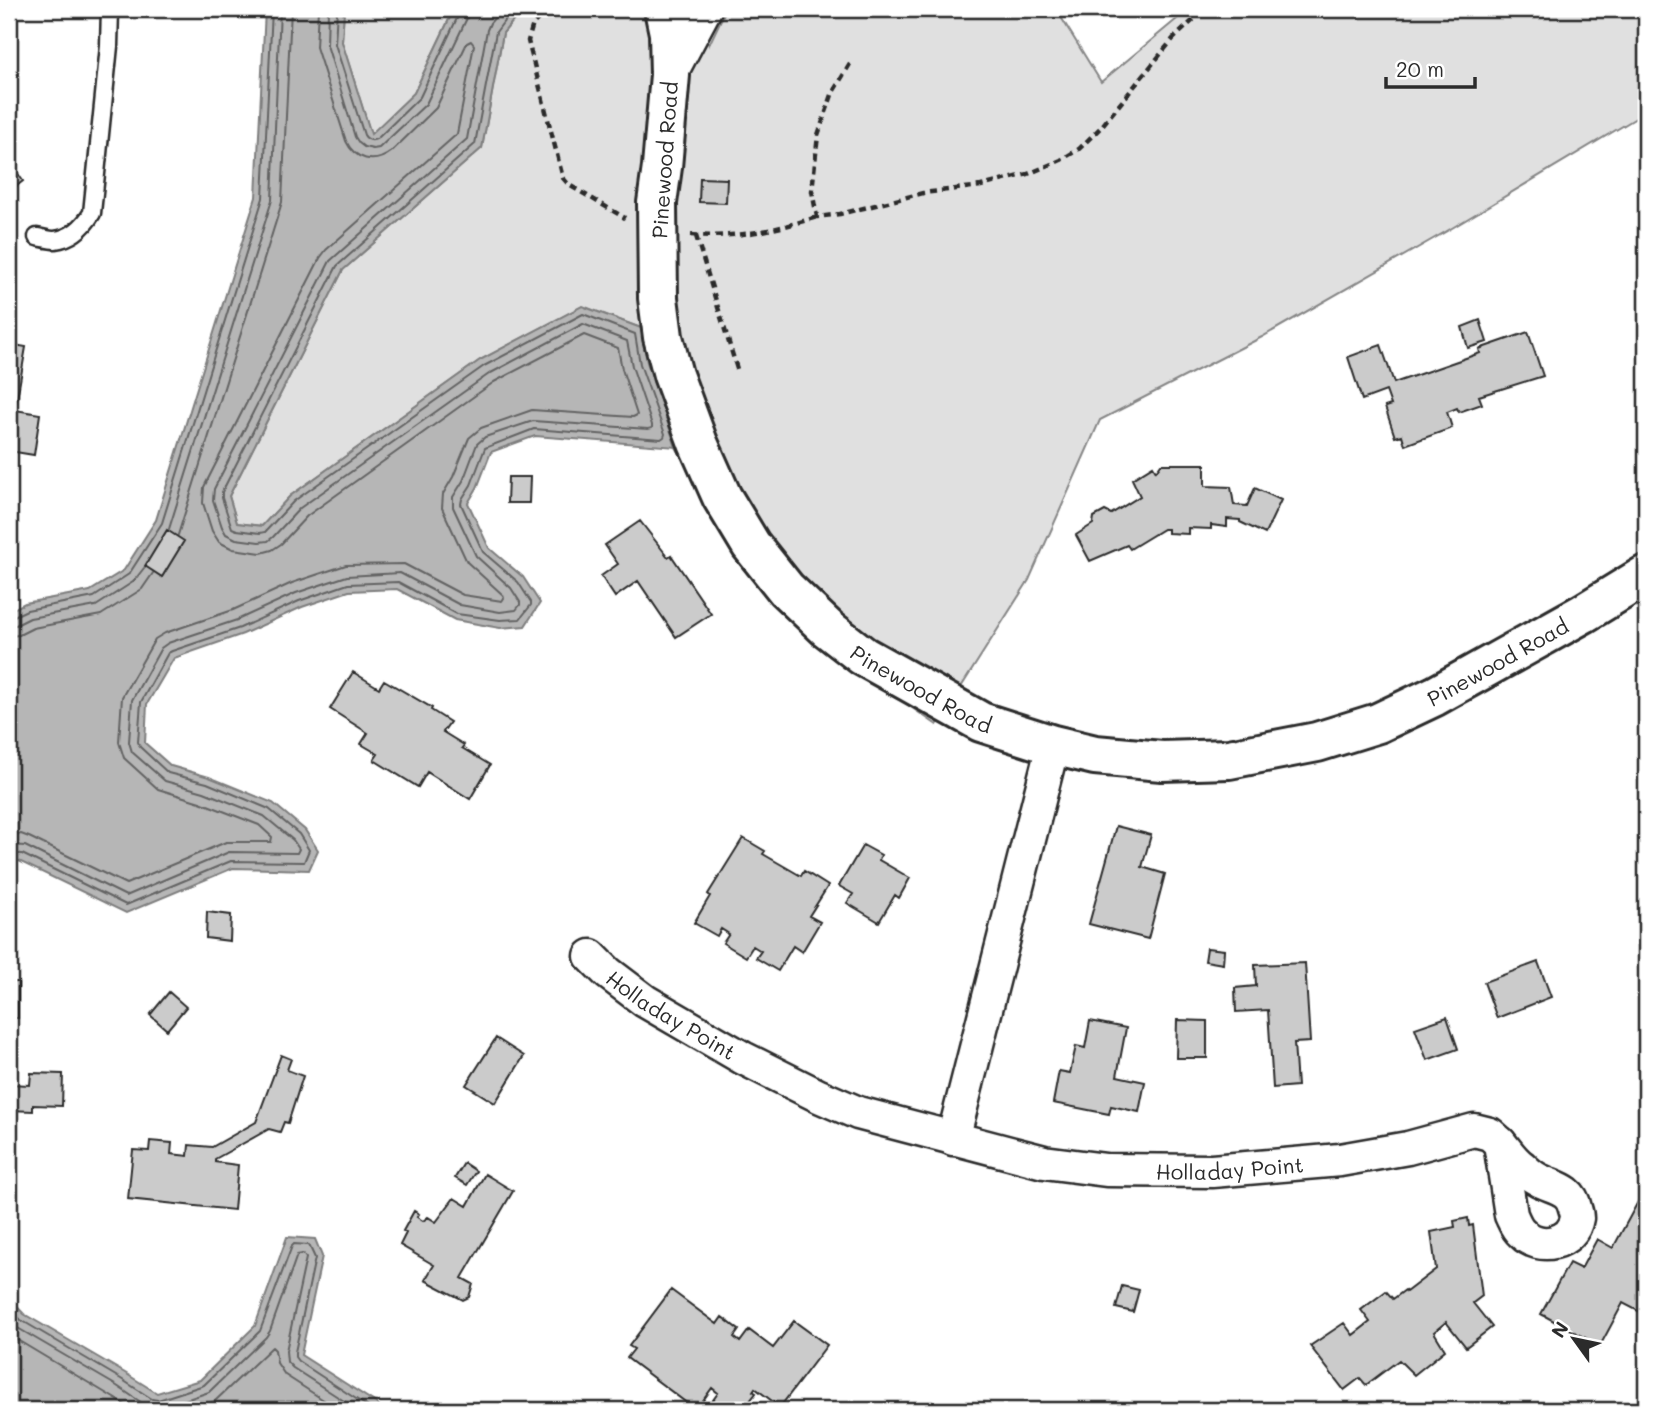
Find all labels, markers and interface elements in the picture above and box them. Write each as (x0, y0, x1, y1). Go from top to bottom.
scale bar (1386, 46, 1475, 90)
text: 20 m (1396, 55, 1444, 82)
street label: Pinewood Road (645, 81, 683, 239)
street label: Pinewood Road (1422, 611, 1573, 711)
street label: Pinewood Road (846, 638, 995, 738)
street label: Holladay Point (601, 963, 741, 1065)
street label: Holladay Point (1156, 1150, 1305, 1185)
north arrow (1540, 1304, 1610, 1374)
text: N (1545, 1317, 1574, 1342)

